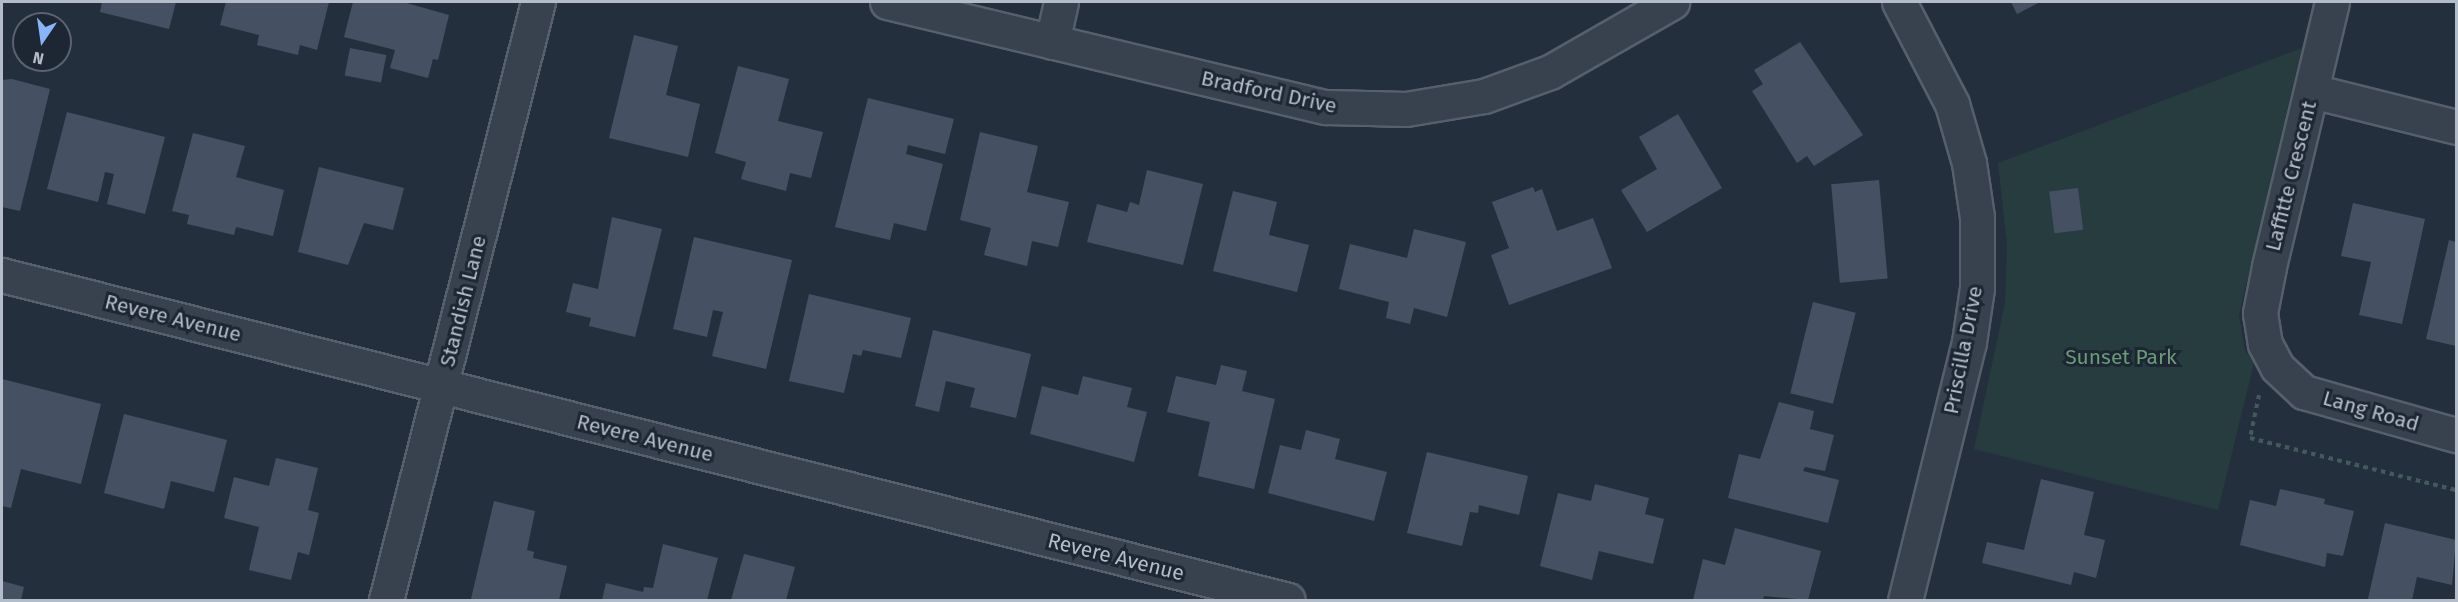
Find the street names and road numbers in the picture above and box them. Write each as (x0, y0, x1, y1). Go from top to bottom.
street label: Bradford Drive (1199, 65, 1339, 119)
street label: Laffitte Crescent (2260, 98, 2322, 254)
street label: Standish Lane (435, 233, 491, 369)
street label: Priscilla Drive (1938, 284, 1988, 416)
street label: Revere Avenue (102, 289, 244, 347)
street label: Lang Road (2320, 385, 2422, 437)
street label: Revere Avenue (574, 409, 716, 467)
street label: Revere Avenue (1045, 528, 1187, 586)

